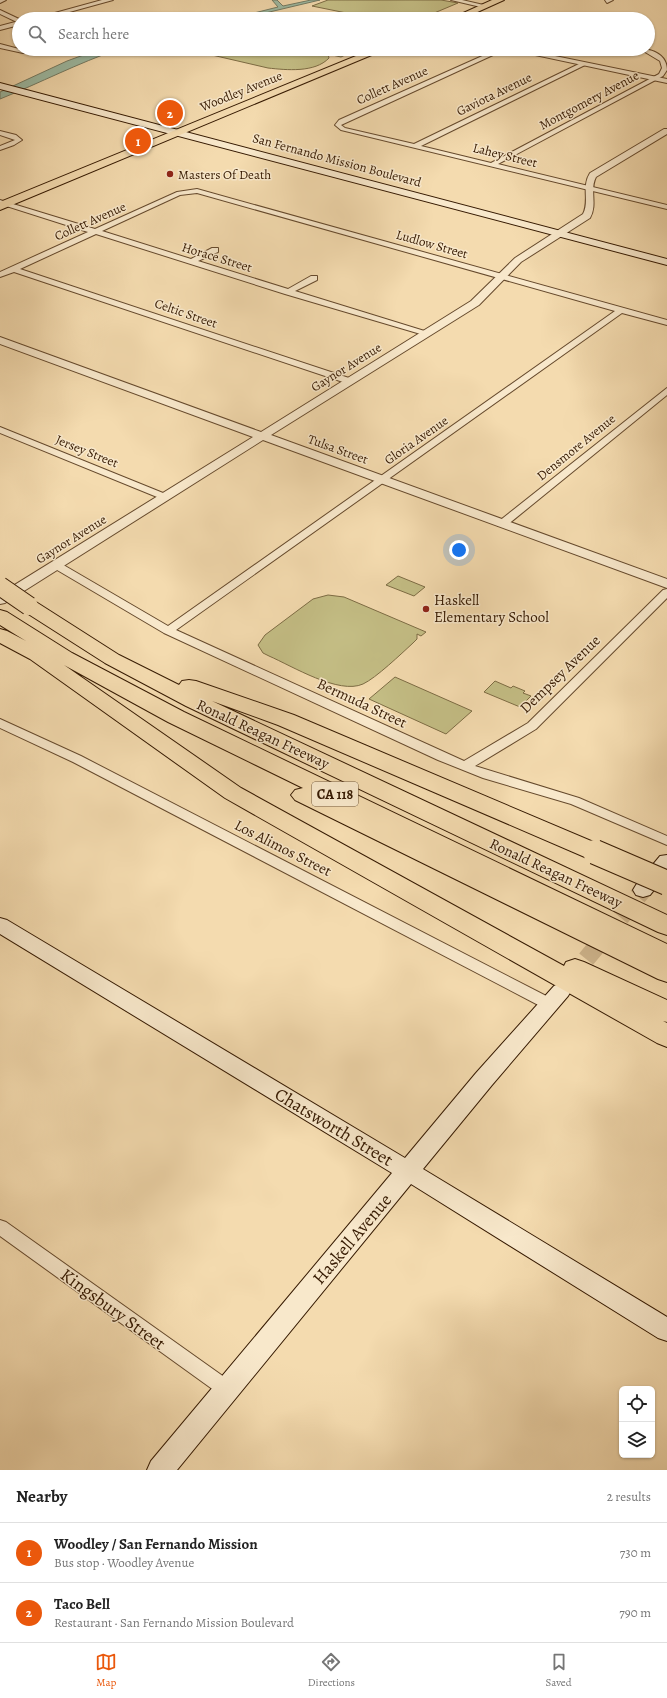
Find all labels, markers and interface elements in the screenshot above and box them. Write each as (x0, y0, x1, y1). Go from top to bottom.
search box (12, 12, 655, 56)
icon: search (26, 23, 48, 45)
text: Search here (58, 24, 129, 44)
street label: Collett Avenue (354, 62, 431, 108)
street label: Montgomery Avenue (536, 66, 642, 133)
street label: Woodley Avenue (196, 67, 285, 116)
street label: Gaviota Avenue (453, 68, 535, 120)
pin: 2 (157, 98, 183, 128)
pin: 1 (125, 126, 151, 156)
street label: San Fernando Mission Boulevard (251, 129, 423, 191)
street label: Lahey Street (471, 139, 540, 171)
place label: Masters Of Death (178, 166, 271, 183)
marker: Masters Of Death (165, 169, 175, 179)
street label: Collett Avenue (52, 198, 129, 244)
street label: Ludlow Street (394, 226, 470, 263)
street label: Horace Street (180, 238, 255, 276)
street label: Celtic Street (153, 294, 220, 332)
street label: Gaynor Avenue (308, 338, 385, 395)
street label: Densmore Avenue (533, 410, 619, 484)
street label: Gloria Avenue (381, 412, 451, 468)
street label: Tulsa Street (306, 430, 371, 468)
street label: Jersey Street (53, 431, 121, 471)
street label: Gaynor Avenue (33, 510, 110, 567)
your location (449, 540, 469, 560)
place label: Haskell Elementary School (434, 590, 549, 627)
marker: Haskell Elementary School (421, 604, 431, 614)
street label: Dempsey Avenue (515, 630, 605, 718)
street label: Bermuda Street (314, 673, 410, 733)
street label: Ronald Reagan Freeway (193, 694, 333, 774)
road number: CA 118 (312, 782, 358, 806)
street label: Los Alimos Street (231, 815, 335, 881)
street label: Ronald Reagan Freeway (486, 833, 626, 913)
street label: Chatsworth Street (270, 1082, 398, 1172)
street label: Haskell Avenue (307, 1189, 397, 1289)
street label: Kingsbury Street (56, 1263, 170, 1355)
map controls (619, 1386, 655, 1458)
button: locate (619, 1386, 655, 1422)
button: layers (619, 1422, 655, 1458)
text: Nearby (16, 1485, 67, 1508)
text: 2 results (607, 1488, 651, 1505)
text: Woodley / San Fernando Mission (54, 1534, 258, 1554)
text: 1 (27, 1544, 31, 1561)
text: 730 m (620, 1544, 651, 1561)
text: Bus stop · Woodley Avenue (54, 1554, 194, 1571)
text: Taco Bell (54, 1594, 110, 1614)
text: 2 (26, 1604, 32, 1621)
text: 790 m (619, 1604, 651, 1621)
text: Restaurant · San Fernando Mission Boulevard (54, 1614, 294, 1631)
tab: Map (95, 1651, 117, 1690)
tab: Directions (308, 1651, 355, 1690)
tab: Saved (546, 1651, 572, 1690)

